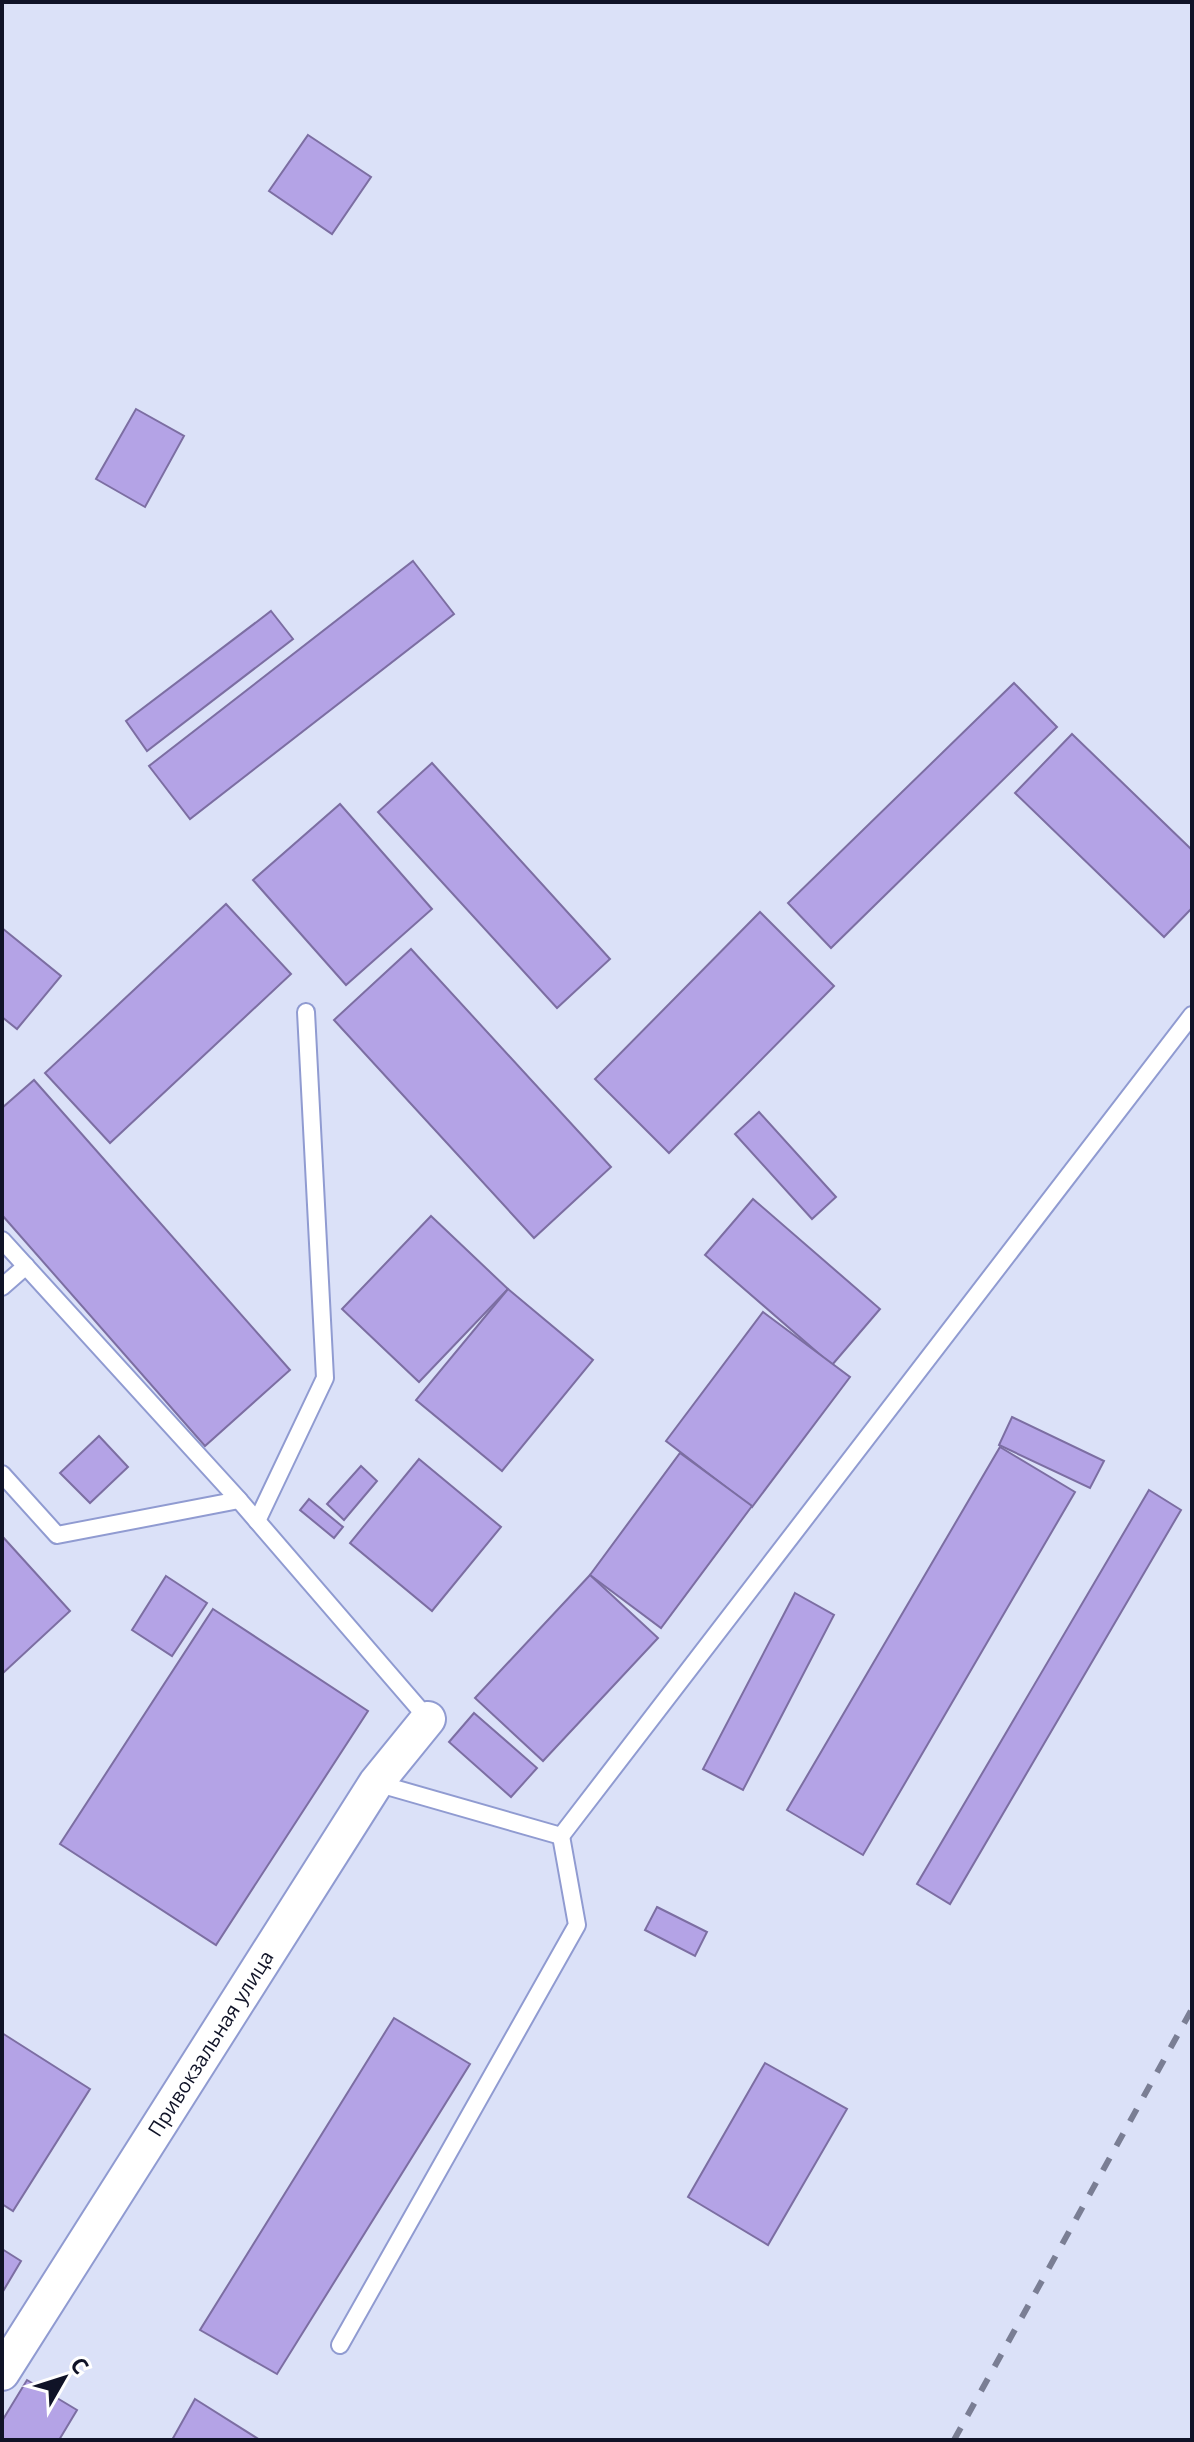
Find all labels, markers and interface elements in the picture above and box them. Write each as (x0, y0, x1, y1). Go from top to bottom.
street label: Привокзальная улица (141, 1945, 279, 2142)
north arrow (24, 2338, 104, 2418)
text: С (64, 2350, 96, 2380)

